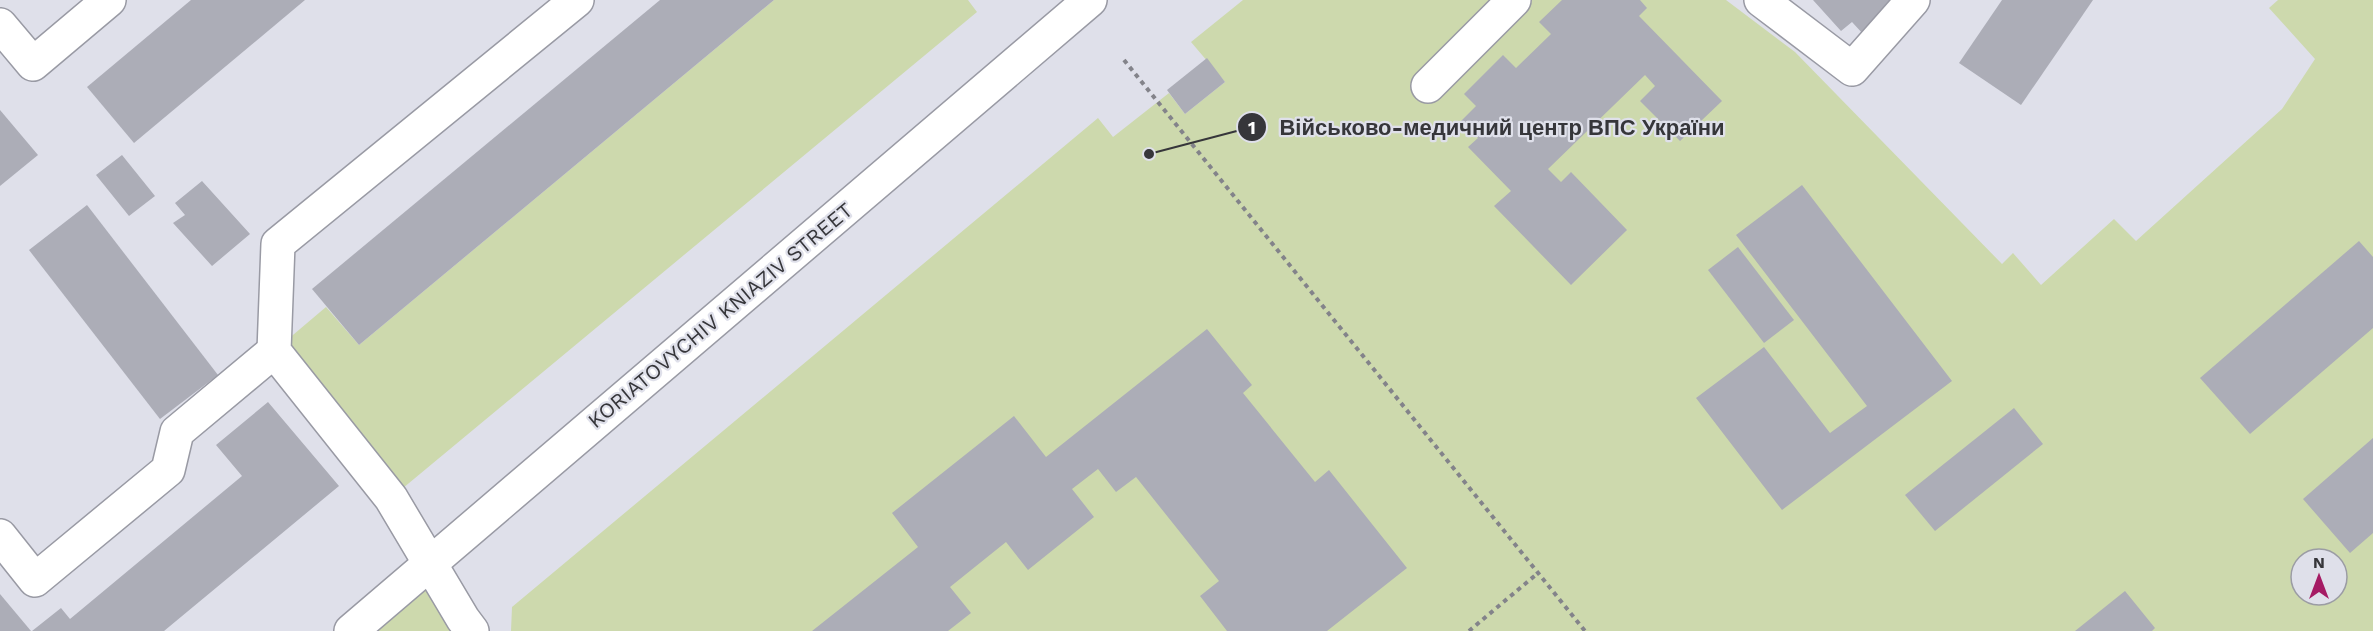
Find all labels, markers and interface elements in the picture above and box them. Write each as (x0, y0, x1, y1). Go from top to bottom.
callout: Військово-медичний центр ВПС України (1237, 107, 1736, 147)
text: Військово-медичний центр ВПС України (1279, 115, 1725, 140)
text: 1 (1248, 117, 1256, 138)
street label: KORIATOVYCHIV KNIAZIV STREET (583, 197, 858, 433)
north arrow (2289, 547, 2349, 607)
text: N (2313, 553, 2325, 572)

